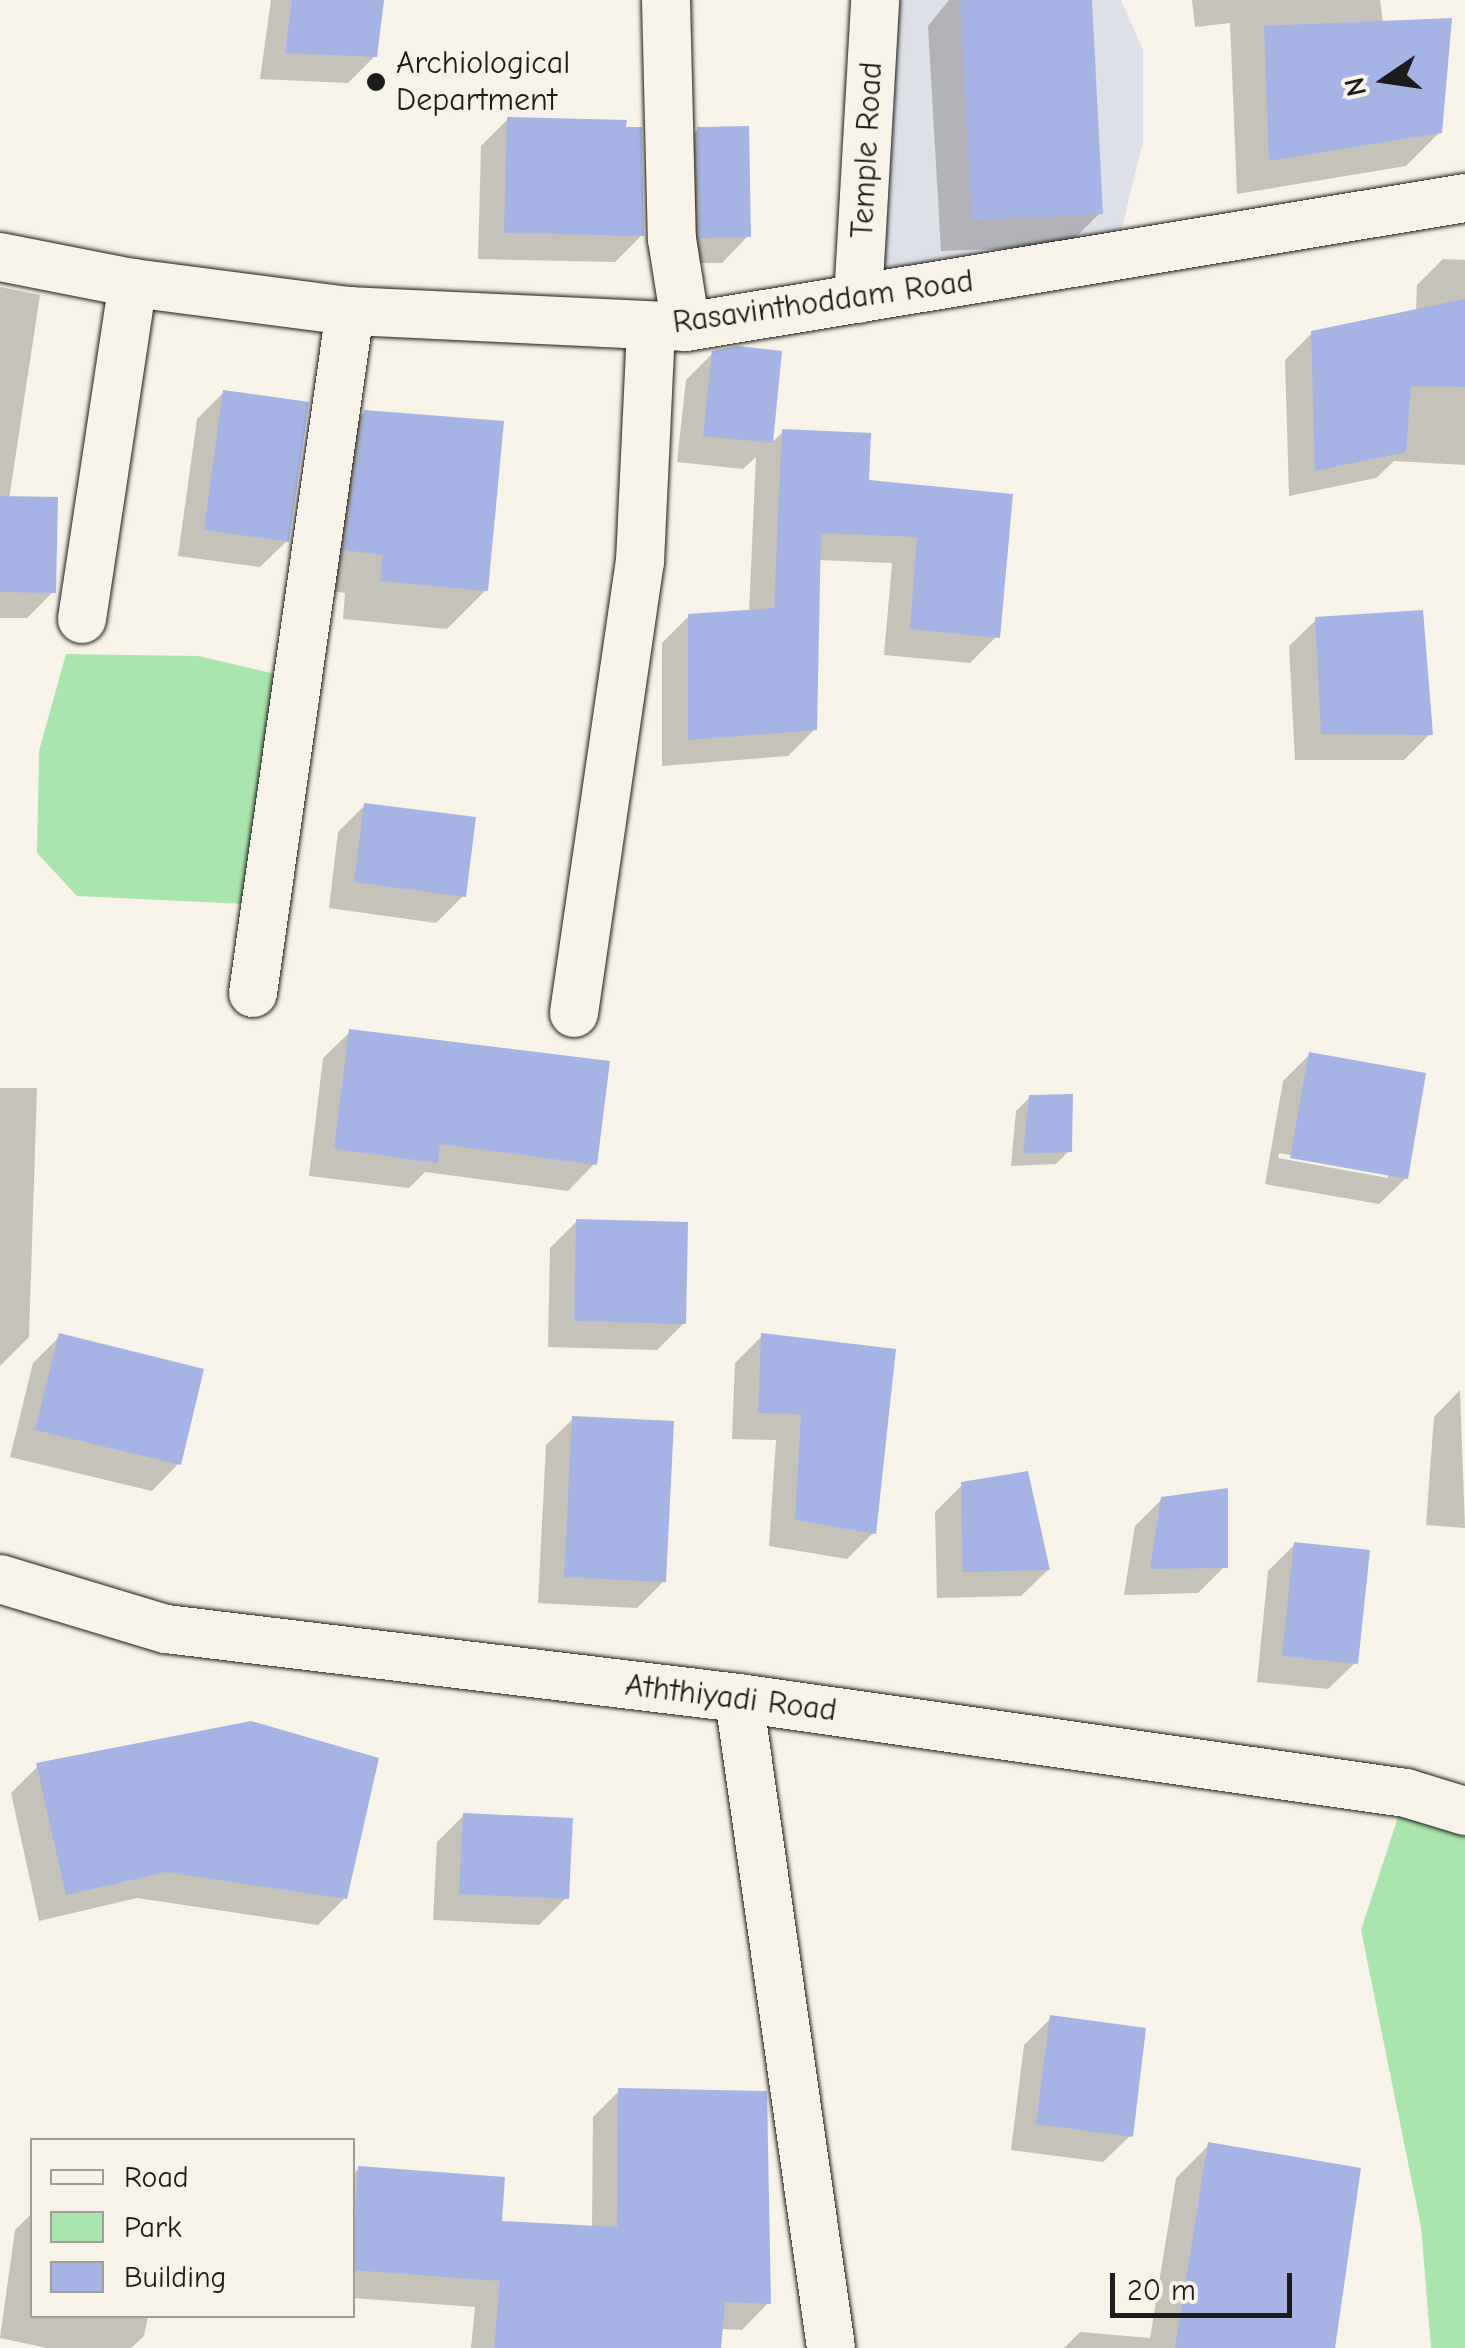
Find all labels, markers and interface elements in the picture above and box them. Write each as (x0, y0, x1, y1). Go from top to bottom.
north arrow (1335, 30, 1435, 130)
place label: Archiological Department (396, 45, 570, 120)
street label: Temple Road (843, 61, 891, 239)
marker: Archiological Department (365, 71, 387, 93)
text: N (1338, 74, 1373, 99)
street label: Rasavinthoddam Road (670, 262, 976, 342)
street label: Aththiyadi Road (623, 1666, 839, 1730)
legend (30, 2138, 355, 2318)
text: Road (124, 2160, 189, 2195)
text: Park (124, 2210, 181, 2245)
scale bar (1115, 2253, 1298, 2315)
text: Building (124, 2260, 227, 2295)
text: 20 m (1127, 2273, 1196, 2308)

